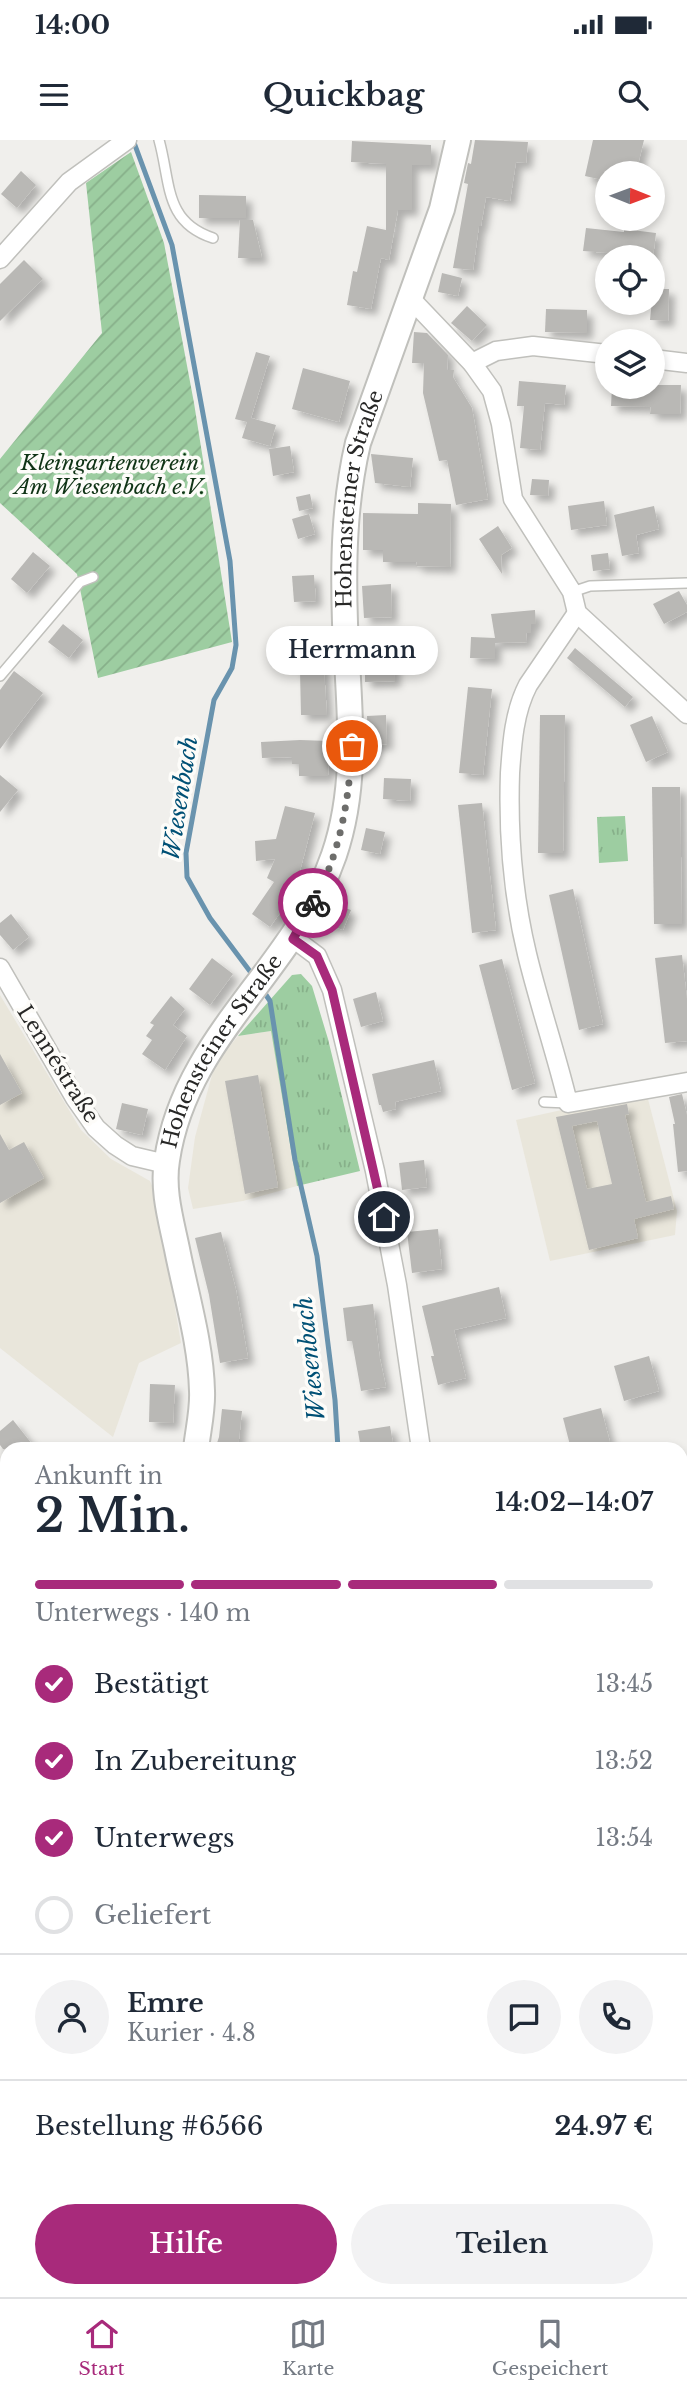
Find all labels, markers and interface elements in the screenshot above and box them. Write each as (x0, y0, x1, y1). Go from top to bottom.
text: 14:00 (35, 9, 110, 41)
text: Quickbag (263, 75, 424, 115)
icon: menu (35, 76, 73, 114)
icon: search (614, 76, 652, 114)
north arrow (595, 161, 665, 231)
map controls (595, 161, 665, 399)
button: locate (595, 245, 665, 315)
button: layers (595, 329, 665, 399)
street label: Hohensteiner Straße (331, 387, 389, 609)
park label: Kleingartenverein Am Wiesenbach e.V. (12, 450, 206, 500)
callout: Herrmann (266, 627, 438, 676)
text: Herrmann (288, 636, 416, 664)
pin (322, 716, 382, 776)
icon: bag (333, 727, 371, 765)
water label: Wiesenbach (156, 734, 204, 862)
courier (278, 868, 348, 938)
icon: bike (294, 884, 332, 922)
street label: Hohensteiner Straße (156, 949, 288, 1151)
street label: Lennéstraße (12, 1000, 104, 1128)
pin (354, 1187, 414, 1247)
icon: home (365, 1198, 403, 1236)
water label: Wiesenbach (290, 1295, 330, 1423)
text: Ankunft in (35, 1462, 163, 1490)
text: 14:02–14:07 (495, 1486, 653, 1518)
text: 2 Min. (35, 1487, 190, 1544)
text: Unterwegs · 140 m (35, 1599, 251, 1627)
icon: check (35, 1665, 73, 1703)
text: Bestätigt (94, 1668, 209, 1700)
text: 13:45 (596, 1670, 653, 1698)
icon: check (35, 1742, 73, 1780)
text: In Zubereitung (94, 1745, 296, 1777)
text: 13:52 (595, 1747, 653, 1775)
icon: check (35, 1819, 73, 1857)
text: Unterwegs (94, 1822, 235, 1854)
text: 13:54 (596, 1824, 653, 1852)
text: Geliefert (94, 1899, 211, 1931)
button: person (35, 1980, 109, 2054)
button: chat (487, 1980, 561, 2054)
button: phone (579, 1980, 653, 2054)
text: Emre (127, 1987, 204, 2019)
text: Kurier · 4.8 (127, 2019, 256, 2047)
text: Bestellung #6566 (35, 2110, 264, 2142)
text: 24.97 € (554, 2110, 653, 2142)
button: Hilfe (35, 2204, 337, 2284)
button: Teilen (351, 2204, 653, 2284)
tab: Start (79, 2315, 125, 2380)
tab: Karte (282, 2315, 334, 2380)
tab: Gespeichert (492, 2315, 608, 2380)

